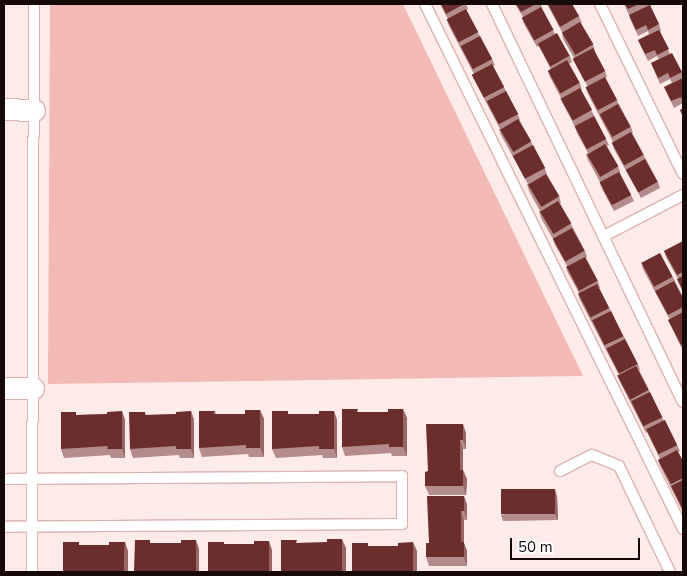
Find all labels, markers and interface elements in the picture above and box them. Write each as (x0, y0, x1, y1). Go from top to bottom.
scale bar (512, 528, 642, 560)
text: 50 m (518, 537, 553, 557)

